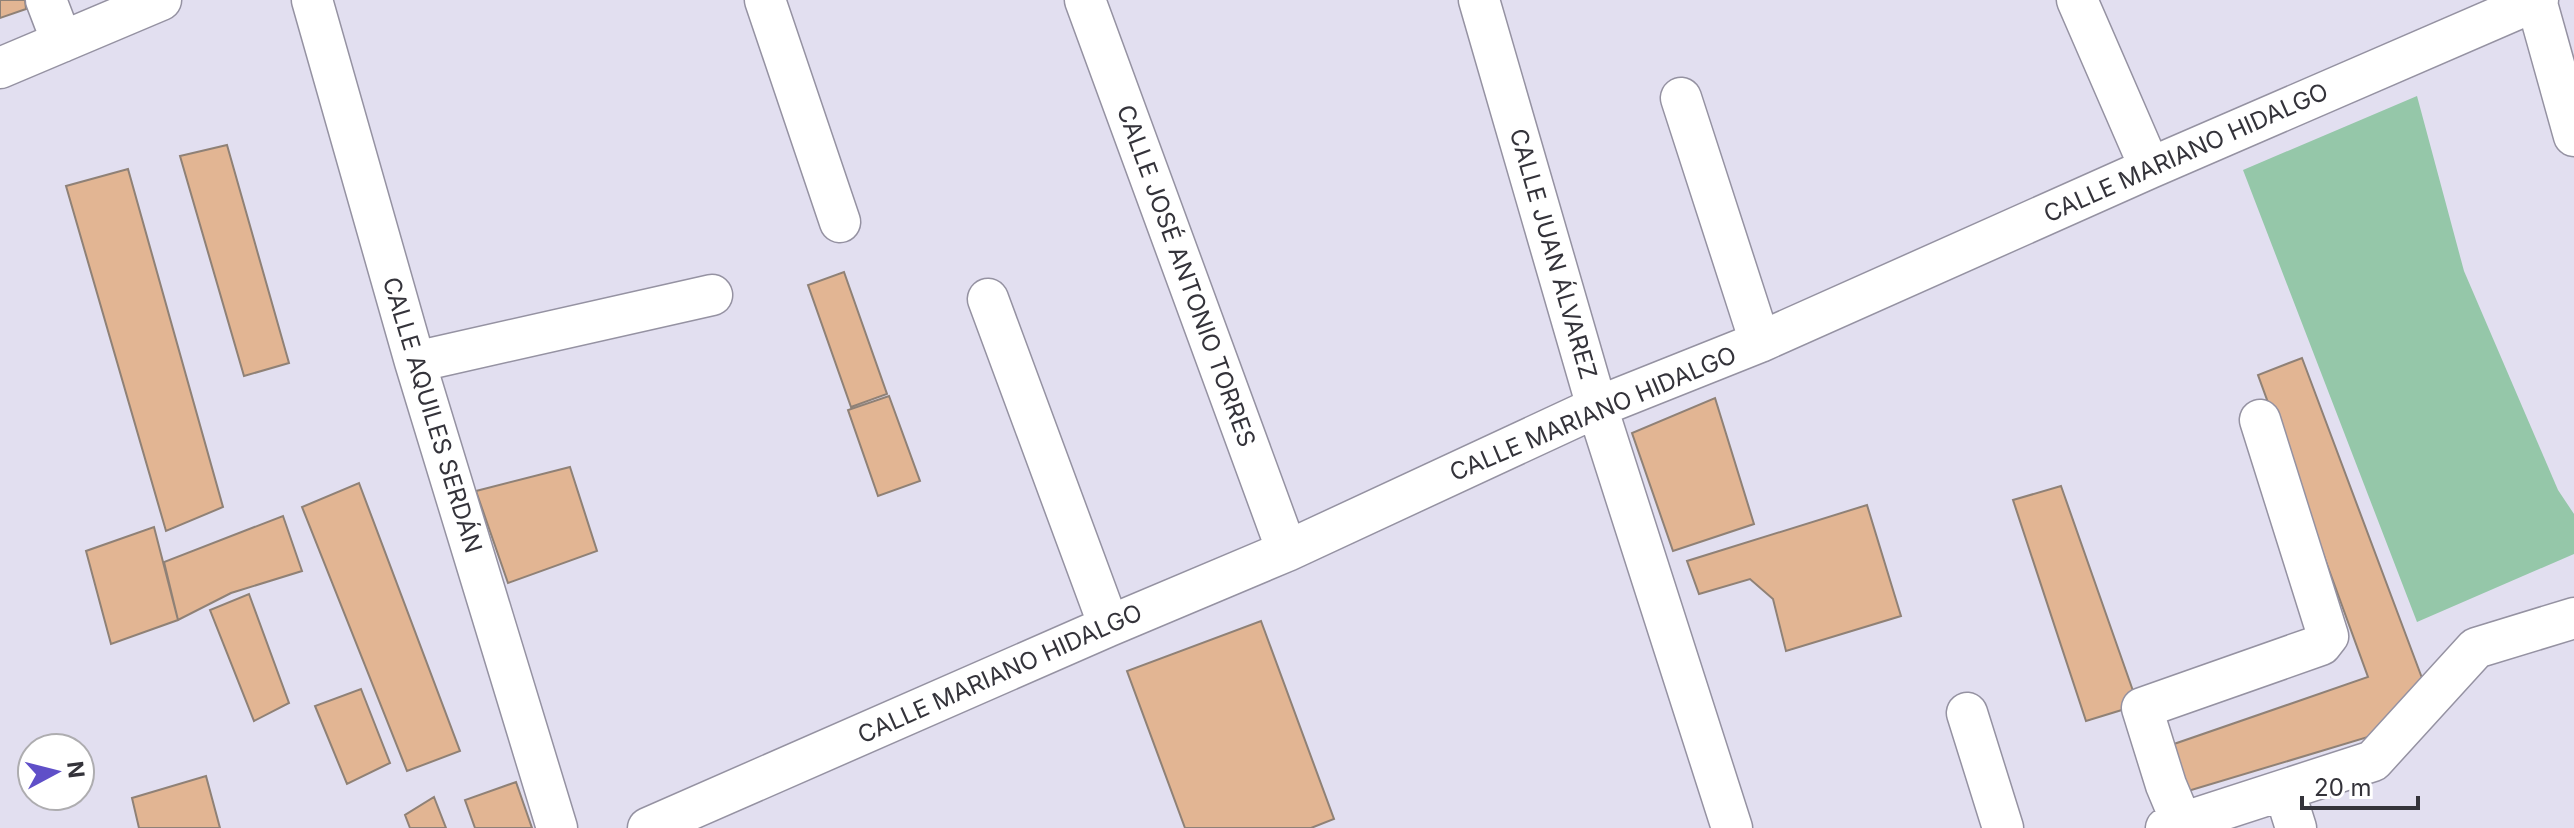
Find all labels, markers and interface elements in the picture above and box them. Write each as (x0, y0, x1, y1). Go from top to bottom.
street label: CALLE MARIANO HIDALGO (2039, 77, 2333, 228)
street label: CALLE JOSÉ ANTONIO TORRES (1111, 101, 1263, 451)
street label: CALLE JUAN ÁLVAREZ (1504, 125, 1604, 383)
street label: CALLE AQUILES SERDÁN (377, 273, 489, 556)
street label: CALLE MARIANO HIDALGO (1445, 340, 1740, 487)
street label: CALLE MARIANO HIDALGO (853, 598, 1147, 749)
north arrow (16, 732, 96, 812)
text: N (62, 760, 90, 779)
scale bar (2302, 760, 2418, 810)
text: 20 m (2314, 773, 2372, 802)

